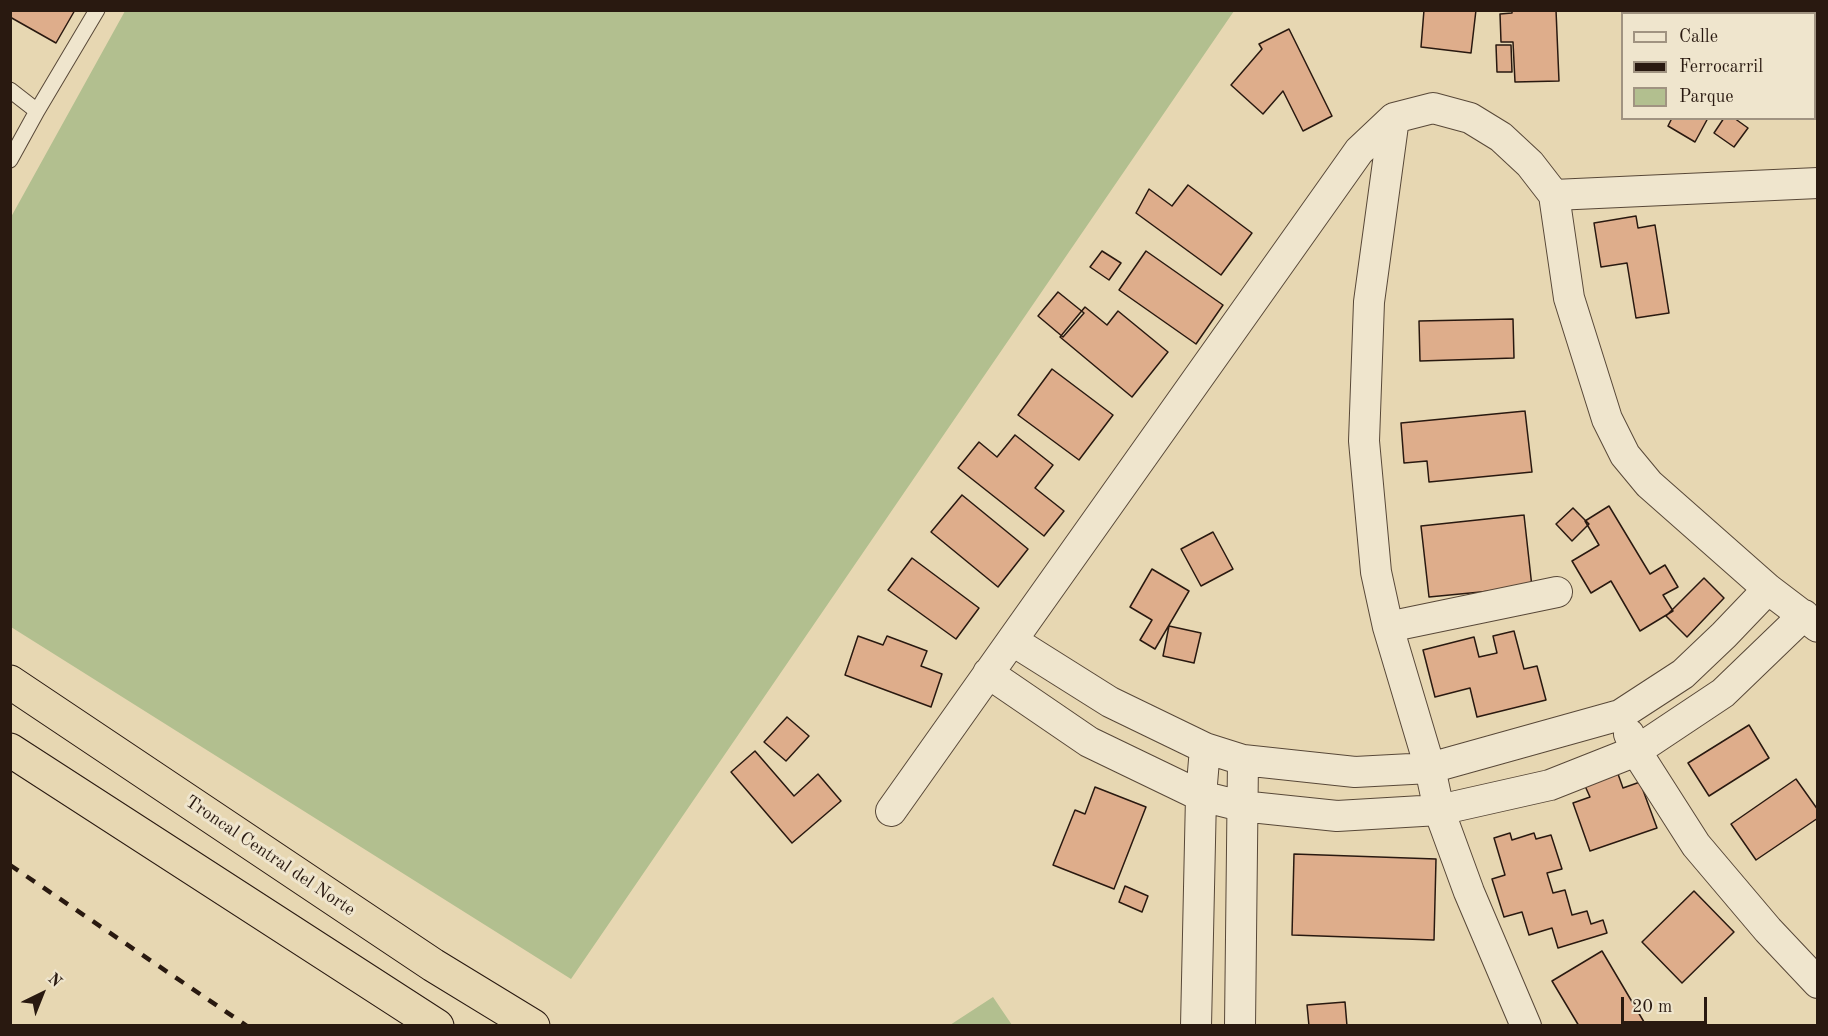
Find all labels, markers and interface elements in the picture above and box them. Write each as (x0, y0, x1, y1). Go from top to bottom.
legend (1621, 12, 1816, 120)
text: Calle (1679, 28, 1718, 46)
text: Ferrocarril (1679, 58, 1763, 76)
text: Parque (1679, 88, 1734, 106)
street label: Troncal Central del Norte (181, 791, 359, 921)
north arrow (12, 964, 72, 1024)
text: N (44, 971, 64, 991)
scale bar (1624, 985, 1710, 1023)
text: 20 m (1632, 998, 1672, 1016)

